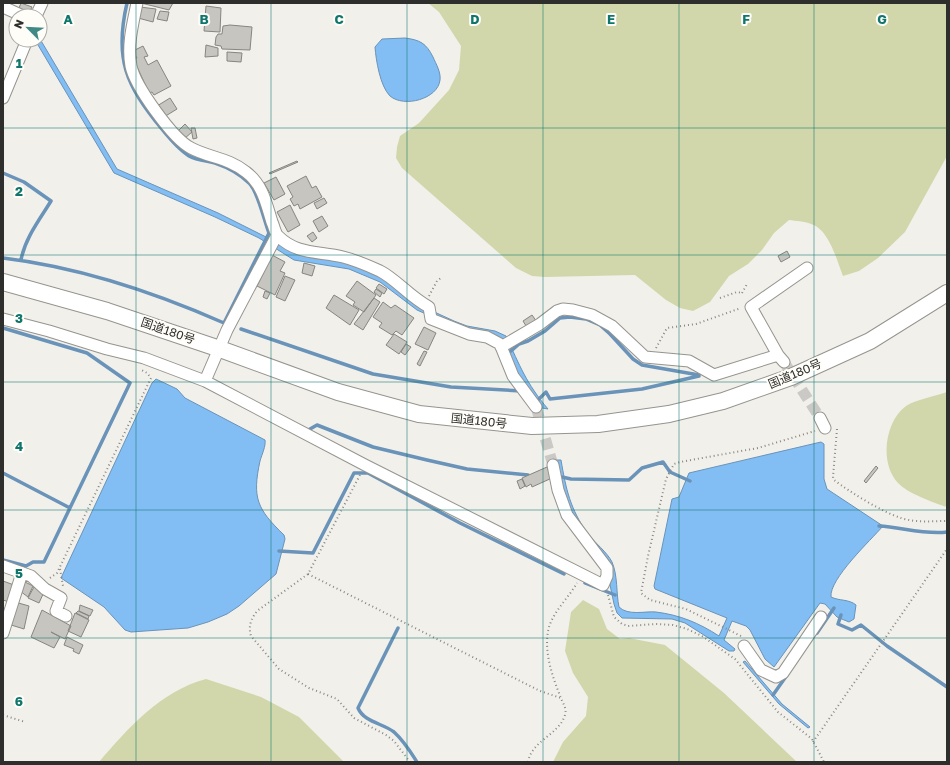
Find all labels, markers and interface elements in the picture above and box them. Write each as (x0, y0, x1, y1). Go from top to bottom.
north arrow (8, 8, 48, 48)
text: A (63, 11, 73, 27)
text: B (199, 11, 209, 27)
text: C (334, 11, 344, 27)
text: D (470, 11, 480, 27)
text: E (607, 11, 615, 27)
text: F (742, 11, 750, 27)
text: G (877, 11, 887, 27)
text: N (11, 17, 26, 30)
text: 1 (16, 55, 23, 71)
text: 2 (15, 183, 23, 199)
text: 3 (15, 310, 23, 326)
street label: 国道180号 (139, 314, 197, 347)
street label: 国道180号 (766, 356, 824, 392)
street label: 国道180号 (450, 410, 508, 431)
text: 4 (15, 438, 23, 454)
text: 5 (15, 565, 23, 581)
text: 6 (15, 693, 23, 709)

